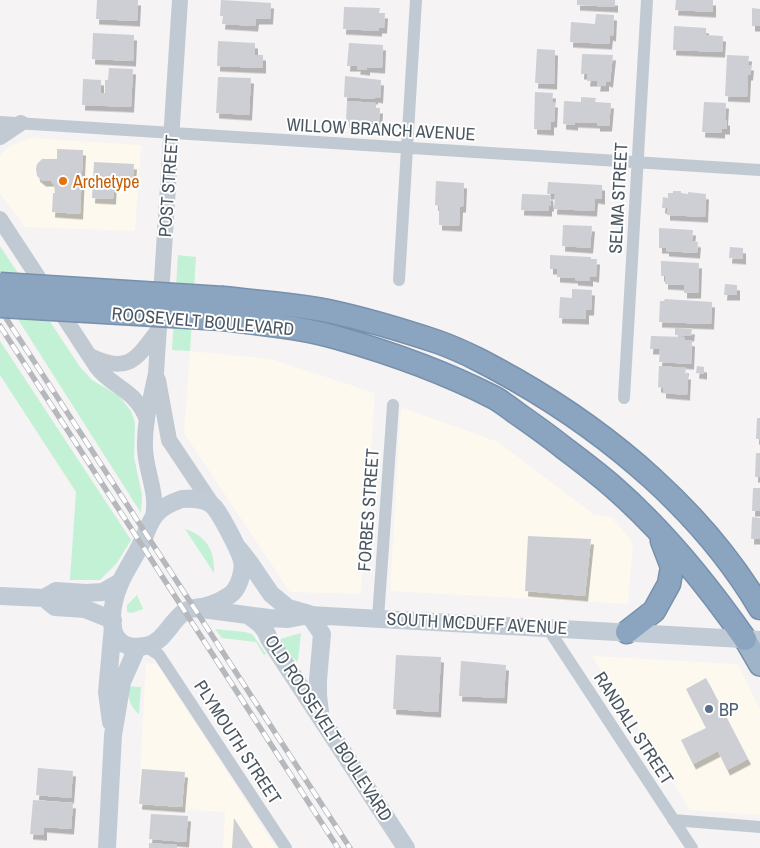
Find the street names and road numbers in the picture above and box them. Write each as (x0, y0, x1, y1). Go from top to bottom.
street label: WILLOW BRANCH AVENUE (286, 112, 476, 146)
street label: POST STREET (152, 134, 184, 238)
street label: SELMA STREET (603, 142, 633, 254)
street label: ROOSEVELT BOULEVARD (111, 301, 295, 341)
street label: FORBES STREET (351, 448, 385, 572)
street label: SOUTH MCDUFF AVENUE (386, 606, 568, 640)
street label: OLD ROOSEVELT BOULEVARD (259, 630, 399, 826)
street label: RANDALL STREET (588, 667, 680, 789)
street label: PLYMOUTH STREET (189, 675, 287, 809)

